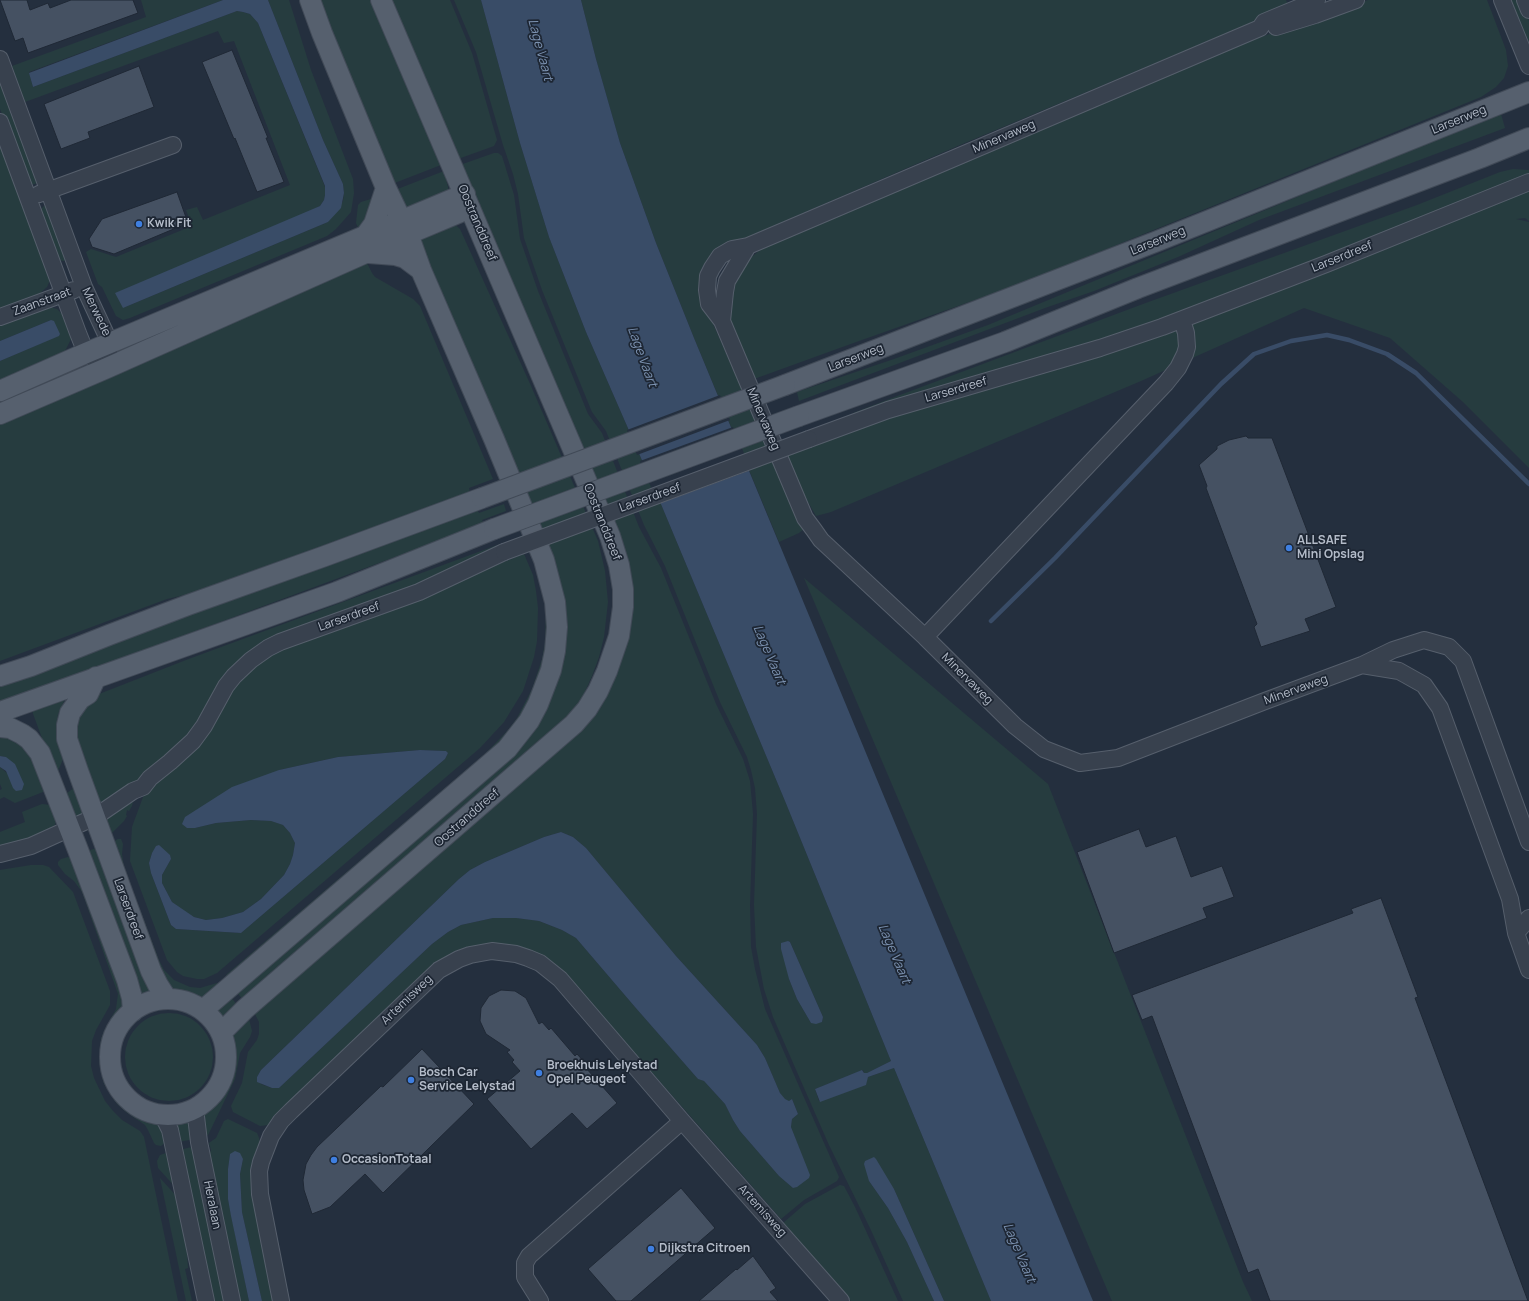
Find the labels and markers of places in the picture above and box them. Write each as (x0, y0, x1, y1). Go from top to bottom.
place label: Kwik Fit (147, 217, 191, 231)
marker: Kwik Fit (134, 219, 144, 229)
place label: ALLSAFE Mini Opslag (1297, 534, 1364, 562)
marker: ALLSAFE Mini Opslag (1284, 543, 1294, 553)
place label: Broekhuis Lelystad Opel Peugeot (547, 1059, 657, 1087)
place label: Bosch Car Service Lelystad (419, 1066, 515, 1094)
marker: Broekhuis Lelystad Opel Peugeot (534, 1068, 544, 1078)
marker: Bosch Car Service Lelystad (406, 1075, 416, 1085)
place label: OccasionTotaal (342, 1153, 432, 1167)
marker: OccasionTotaal (329, 1155, 339, 1165)
place label: Dijkstra Citroen (659, 1242, 750, 1256)
marker: Dijkstra Citroen (646, 1244, 656, 1254)

